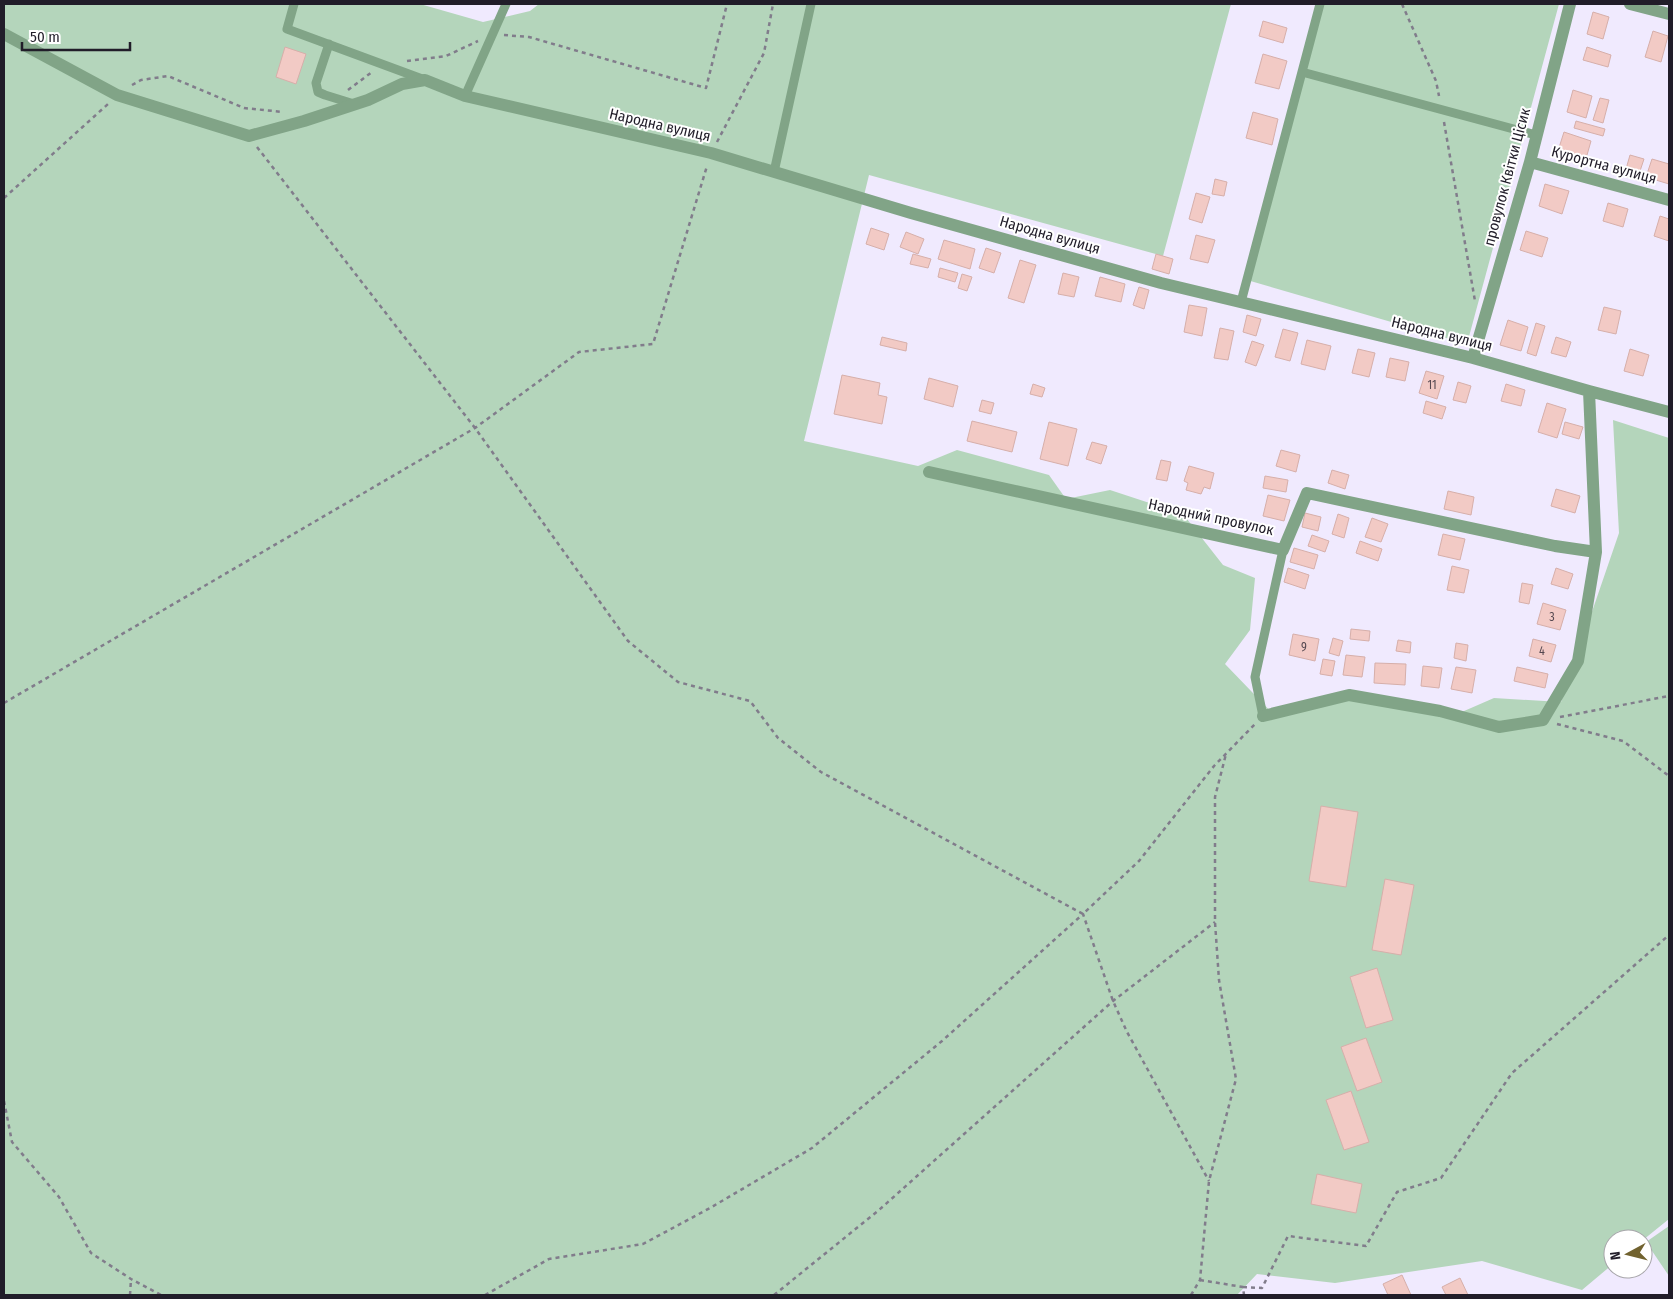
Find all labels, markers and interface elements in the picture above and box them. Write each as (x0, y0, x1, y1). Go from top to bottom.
scale bar (22, 20, 130, 52)
text: 50 m (30, 28, 60, 46)
street label: Народна вулиця (608, 105, 712, 145)
street label: провулок Квітки Цісик (1480, 106, 1534, 248)
street label: Курортна вулиця (1549, 142, 1659, 188)
street label: Народна вулиця (998, 212, 1102, 258)
street label: Народна вулиця (1390, 313, 1494, 355)
house number: 11 (1427, 378, 1437, 392)
street label: Народний провулок (1147, 495, 1275, 539)
house number: 3 (1549, 610, 1555, 624)
house number: 9 (1301, 640, 1307, 654)
house number: 4 (1539, 644, 1545, 658)
north arrow (1603, 1229, 1653, 1279)
text: N (1607, 1250, 1625, 1261)

